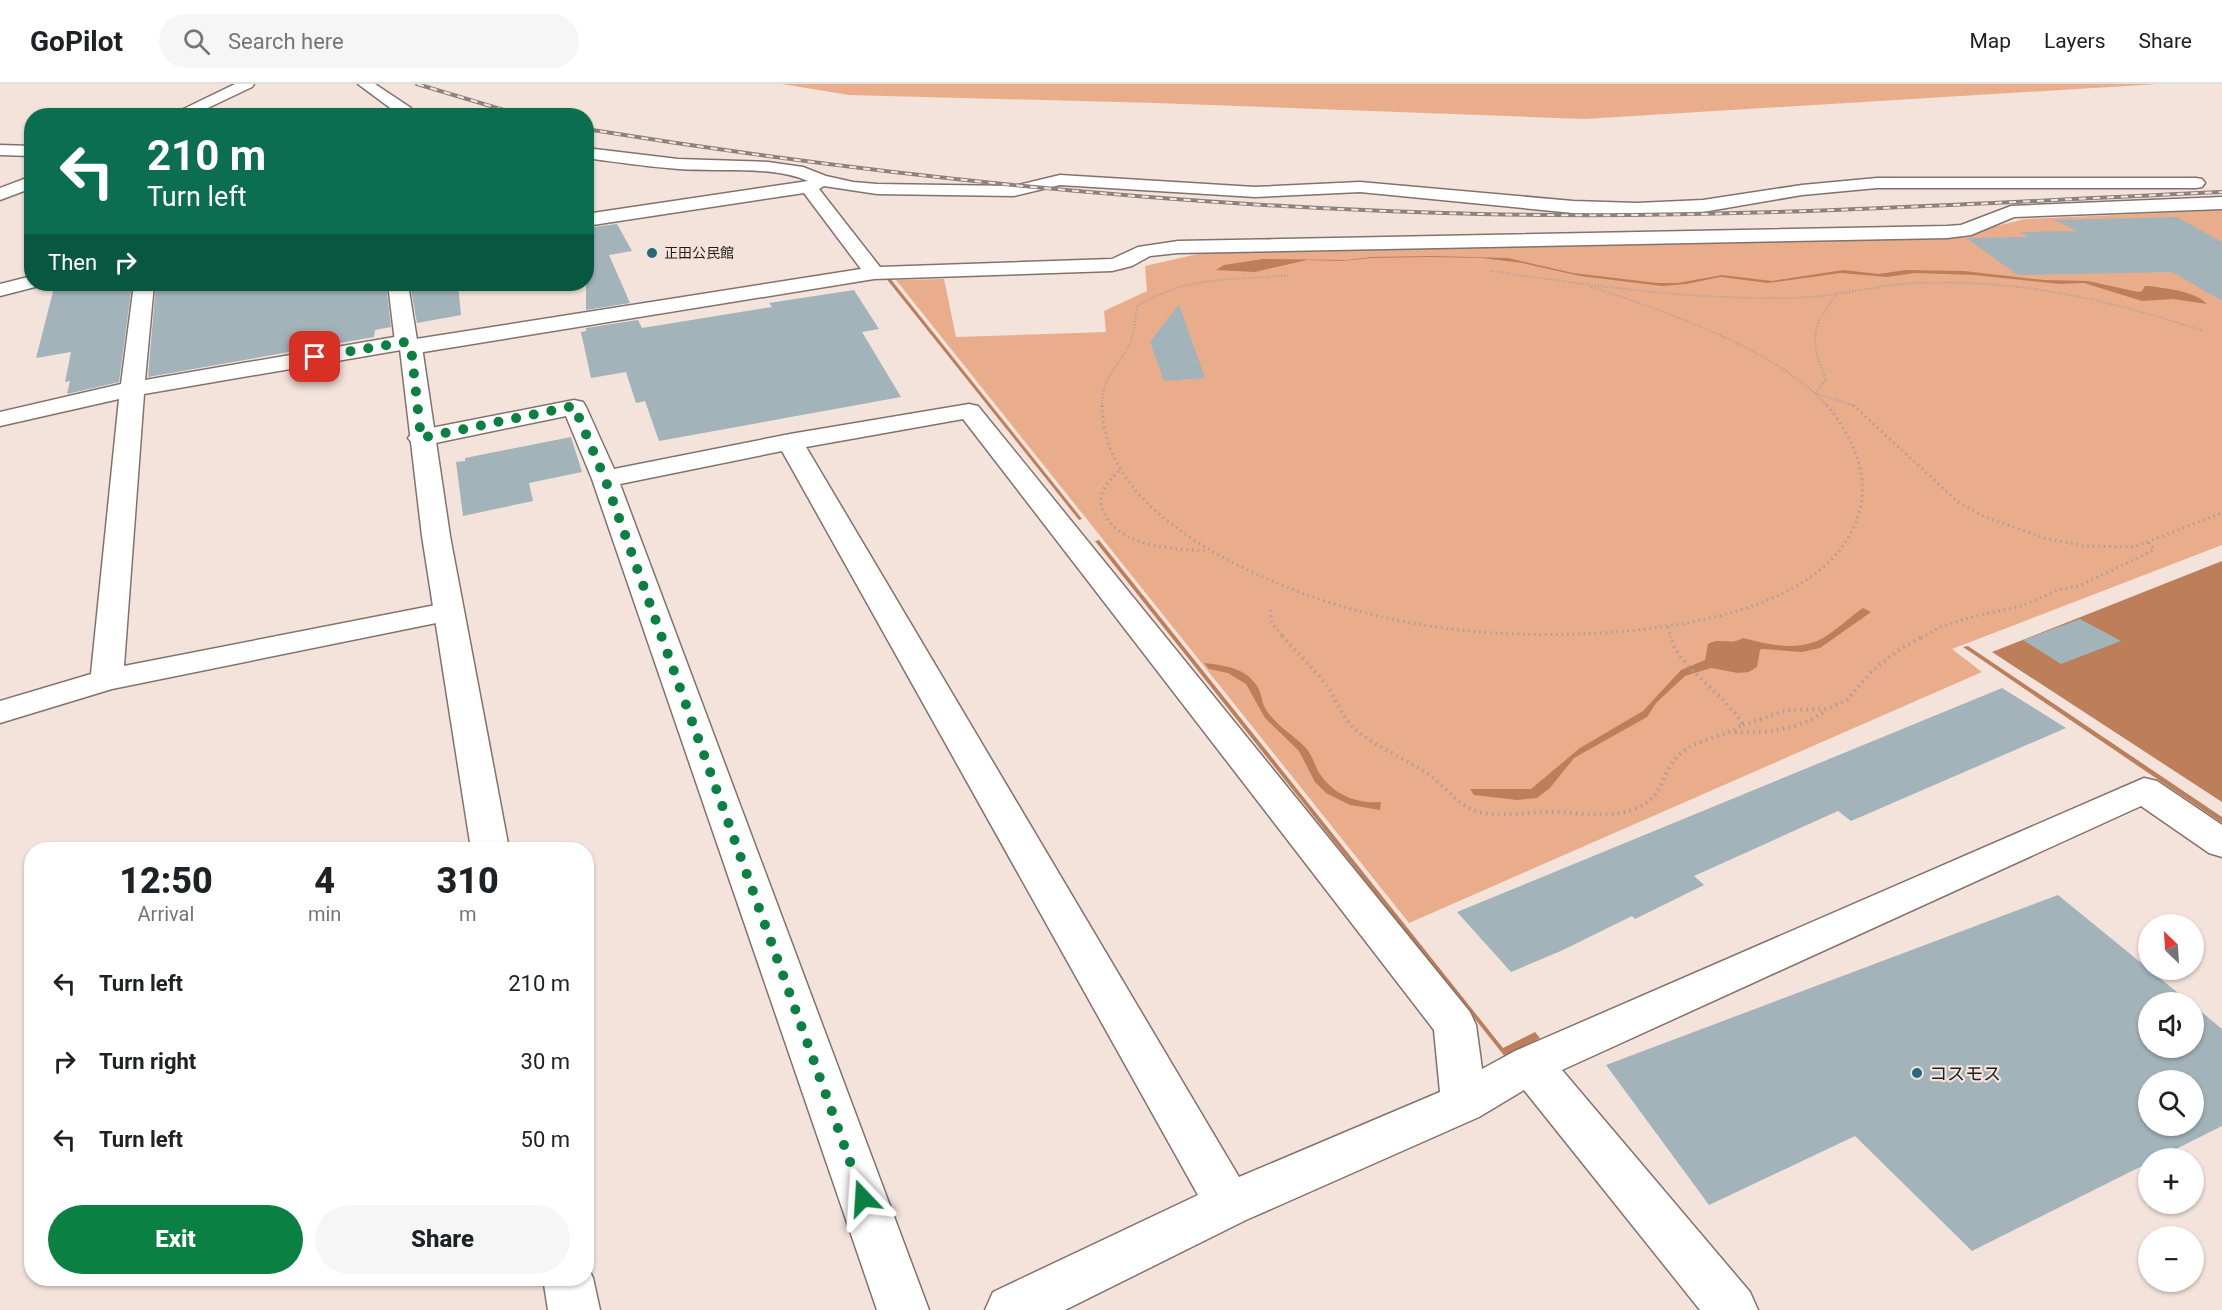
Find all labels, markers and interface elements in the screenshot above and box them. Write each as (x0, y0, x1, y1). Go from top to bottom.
search box (159, 14, 579, 68)
text: GoPilot (30, 25, 123, 58)
icon: search (180, 25, 213, 58)
text: Search here (228, 29, 344, 54)
text: Map (1969, 29, 2011, 53)
text: Layers (2044, 29, 2105, 53)
text: Share (2138, 29, 2192, 53)
text: 210 m (147, 131, 266, 180)
icon: left (48, 132, 126, 210)
text: Turn left (147, 181, 247, 213)
place label: 正田公民館 (664, 245, 734, 261)
icon: right (109, 246, 142, 279)
marker: 正田公民館 (645, 246, 659, 260)
text: Then (48, 250, 97, 275)
pin (289, 331, 340, 382)
icon: arrive (298, 340, 331, 373)
text: 12:50 (119, 860, 213, 902)
text: 4 (314, 860, 335, 902)
text: 310 (437, 860, 499, 902)
text: Arrival (138, 902, 194, 926)
text: min (308, 902, 341, 926)
text: m (459, 902, 476, 926)
north arrow (2138, 914, 2204, 980)
map controls (2138, 914, 2204, 1292)
icon: left (48, 967, 81, 1000)
text: Turn left (99, 971, 183, 996)
text: 210 m (508, 971, 570, 996)
button: sound (2138, 992, 2204, 1058)
icon: right (48, 1045, 81, 1078)
text: Turn right (99, 1049, 196, 1074)
text: 30 m (521, 1049, 570, 1074)
place label: コスモス (1929, 1063, 2001, 1084)
marker: コスモス (1910, 1066, 1924, 1080)
button: search (2138, 1070, 2204, 1136)
icon: left (48, 1123, 81, 1156)
text: Turn left (99, 1127, 183, 1152)
text: 50 m (521, 1127, 570, 1152)
button: + (2138, 1148, 2204, 1214)
position arrow (831, 1166, 895, 1230)
button: Exit (48, 1205, 303, 1274)
button: Share (315, 1205, 570, 1274)
button: − (2138, 1226, 2204, 1292)

